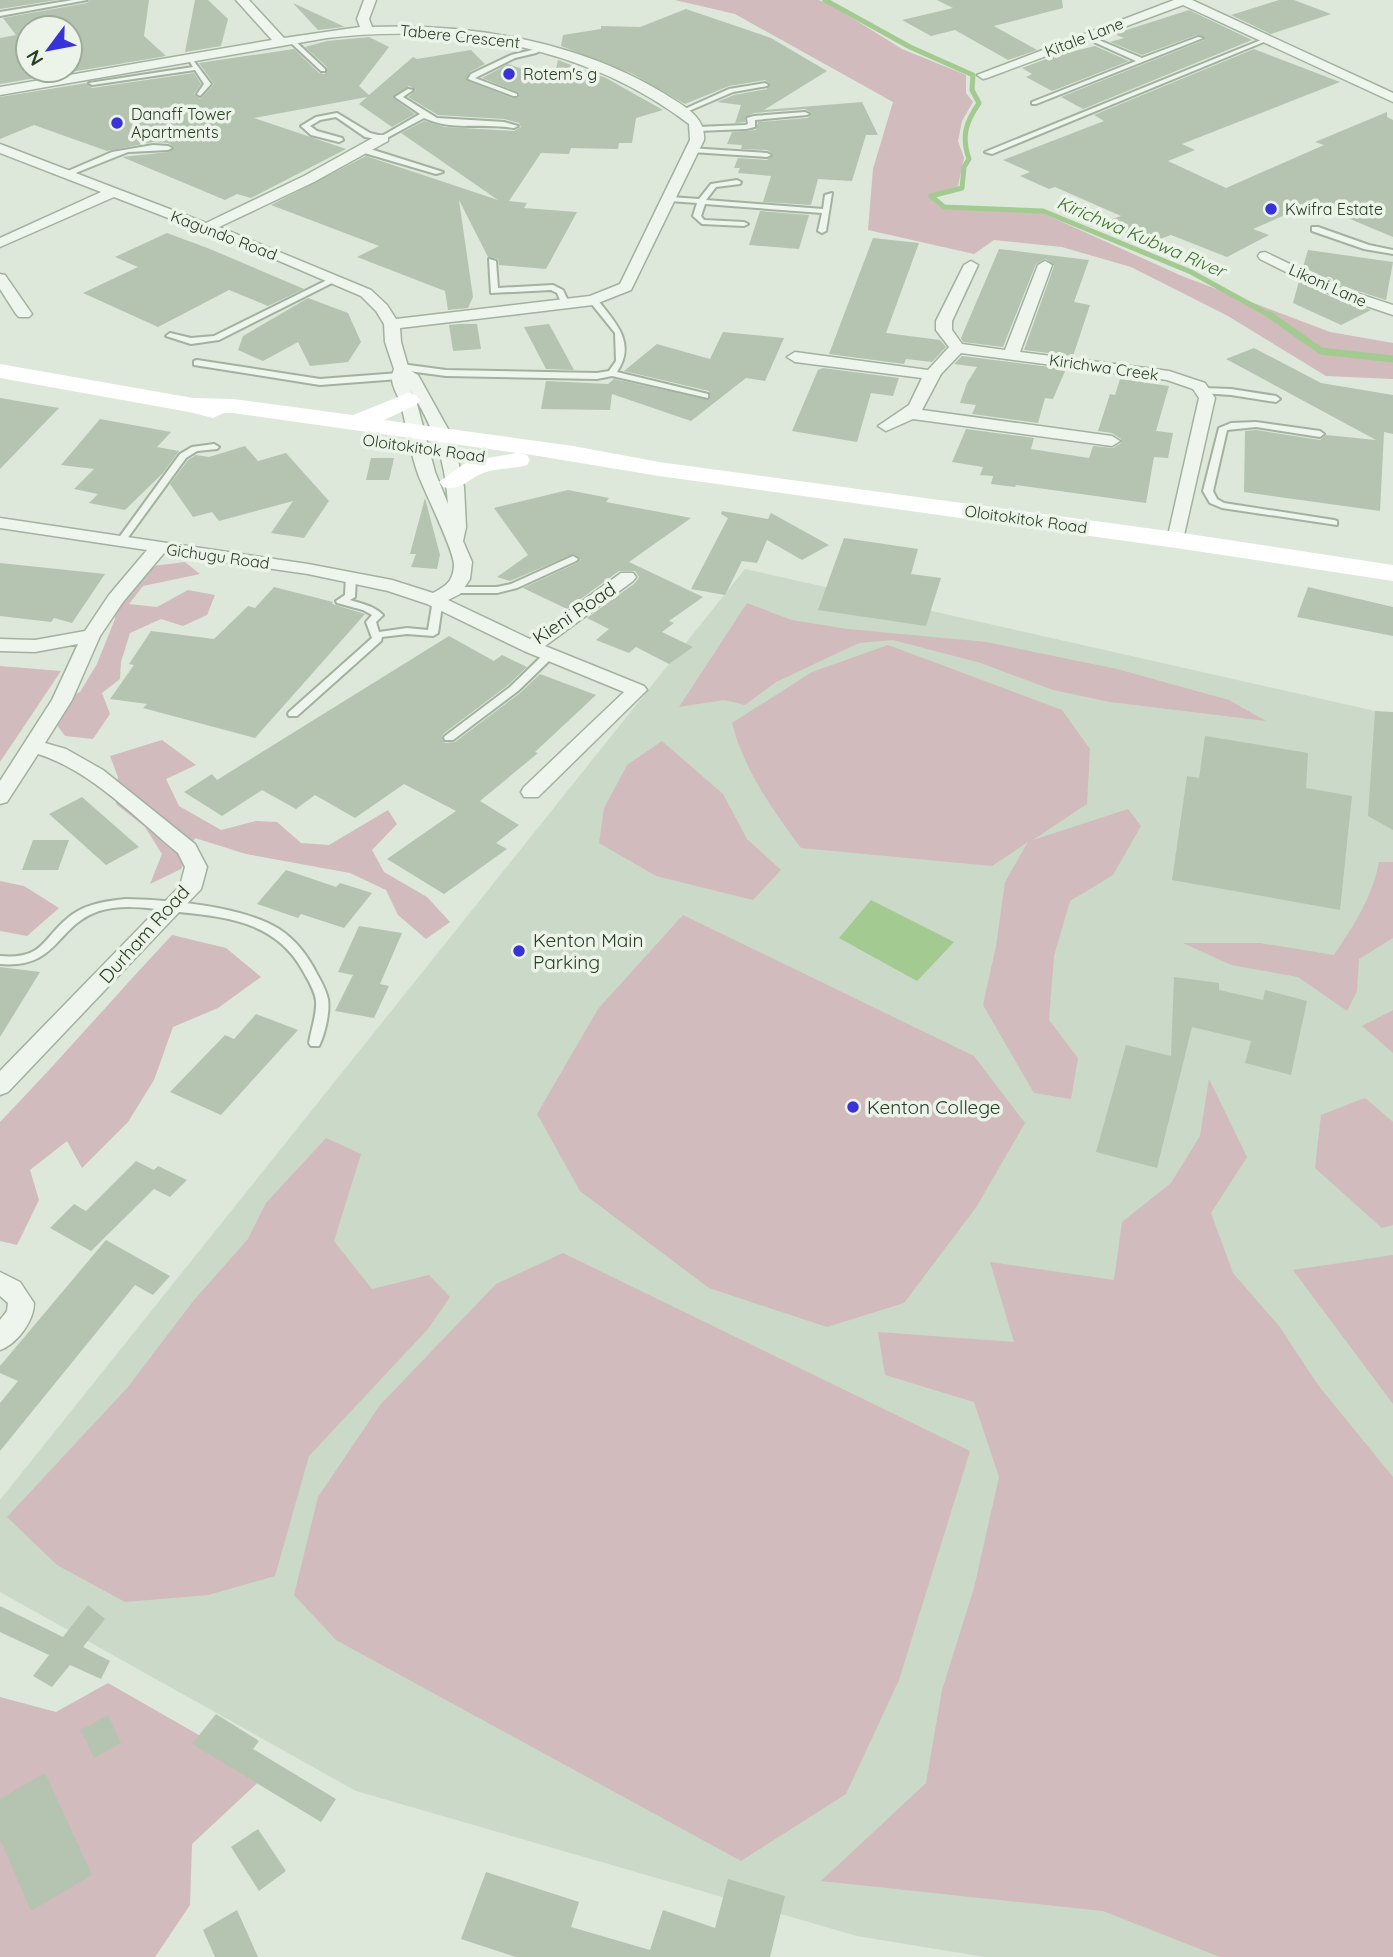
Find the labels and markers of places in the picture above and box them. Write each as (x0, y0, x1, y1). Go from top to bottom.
place label: Rotem's g (523, 64, 597, 84)
marker: Rotem's g (501, 66, 517, 82)
place label: Danaff Tower Apartments (131, 104, 232, 142)
marker: Danaff Tower Apartments (109, 115, 125, 131)
place label: Kwifra Estate (1285, 199, 1383, 219)
marker: Kwifra Estate (1263, 201, 1279, 217)
place label: Kenton Main Parking (533, 928, 643, 974)
marker: Kenton Main Parking (511, 943, 527, 959)
place label: Kenton College (867, 1095, 1000, 1119)
marker: Kenton College (845, 1099, 861, 1115)

